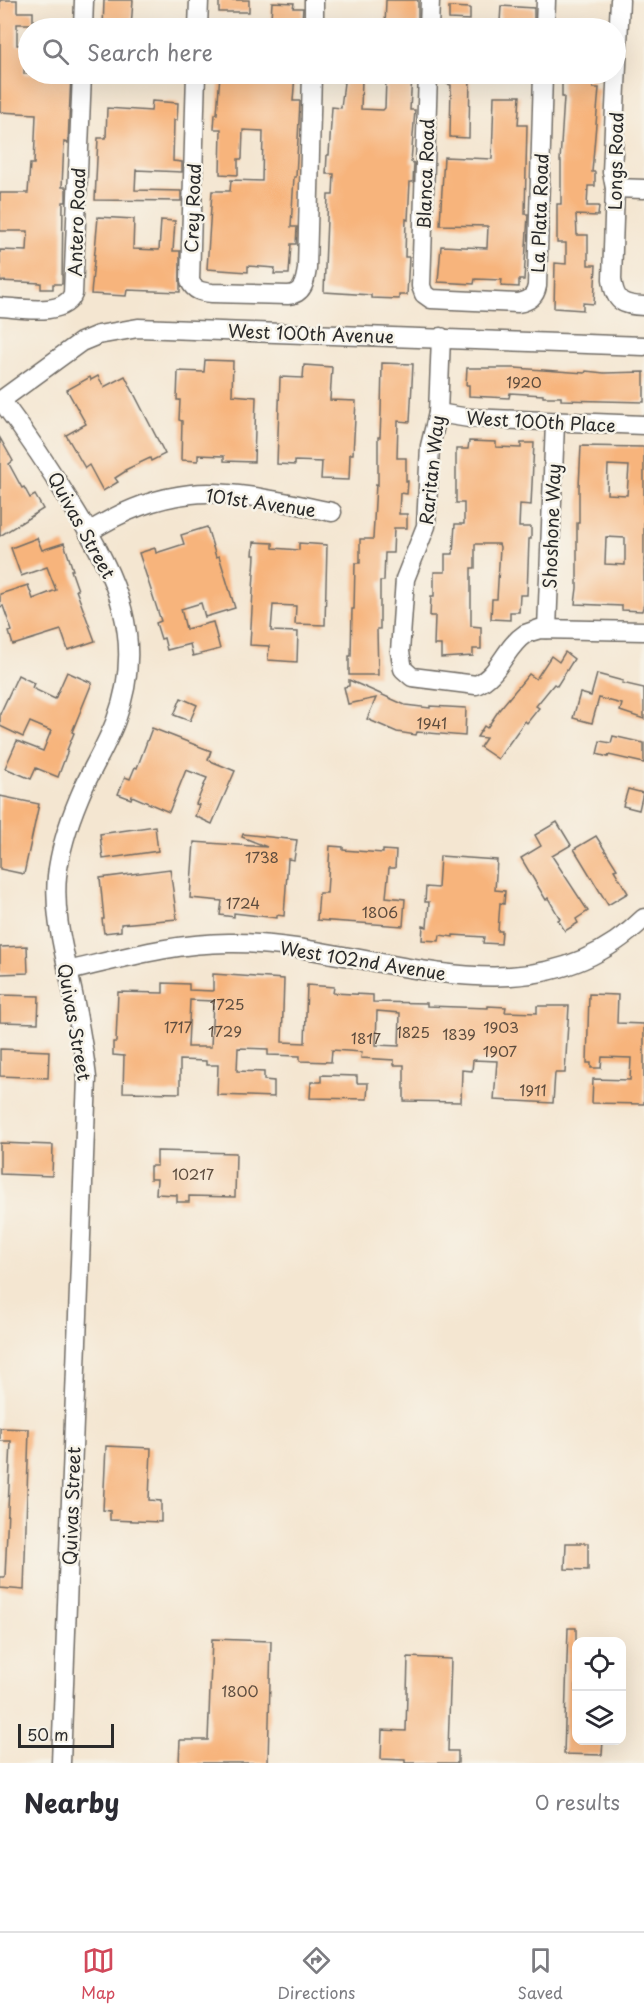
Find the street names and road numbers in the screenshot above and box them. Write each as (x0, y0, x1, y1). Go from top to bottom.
street label: Longs Road (601, 112, 629, 210)
street label: Blanca Road (410, 118, 440, 230)
street label: La Plata Road (523, 153, 555, 273)
street label: Crey Road (177, 163, 207, 253)
street label: Antero Road (61, 167, 91, 277)
street label: West 100th Avenue (228, 317, 395, 349)
street label: West 100th Place (466, 404, 616, 438)
street label: Raritan Way (412, 414, 450, 526)
street label: Shoshone Way (535, 463, 567, 589)
street label: Quivas Street (41, 467, 123, 583)
street label: 101st Avenue (204, 481, 318, 523)
street label: West 102nd Avenue (278, 934, 448, 987)
street label: Quivas Street (51, 961, 99, 1083)
street label: Quivas Street (55, 1446, 87, 1566)

